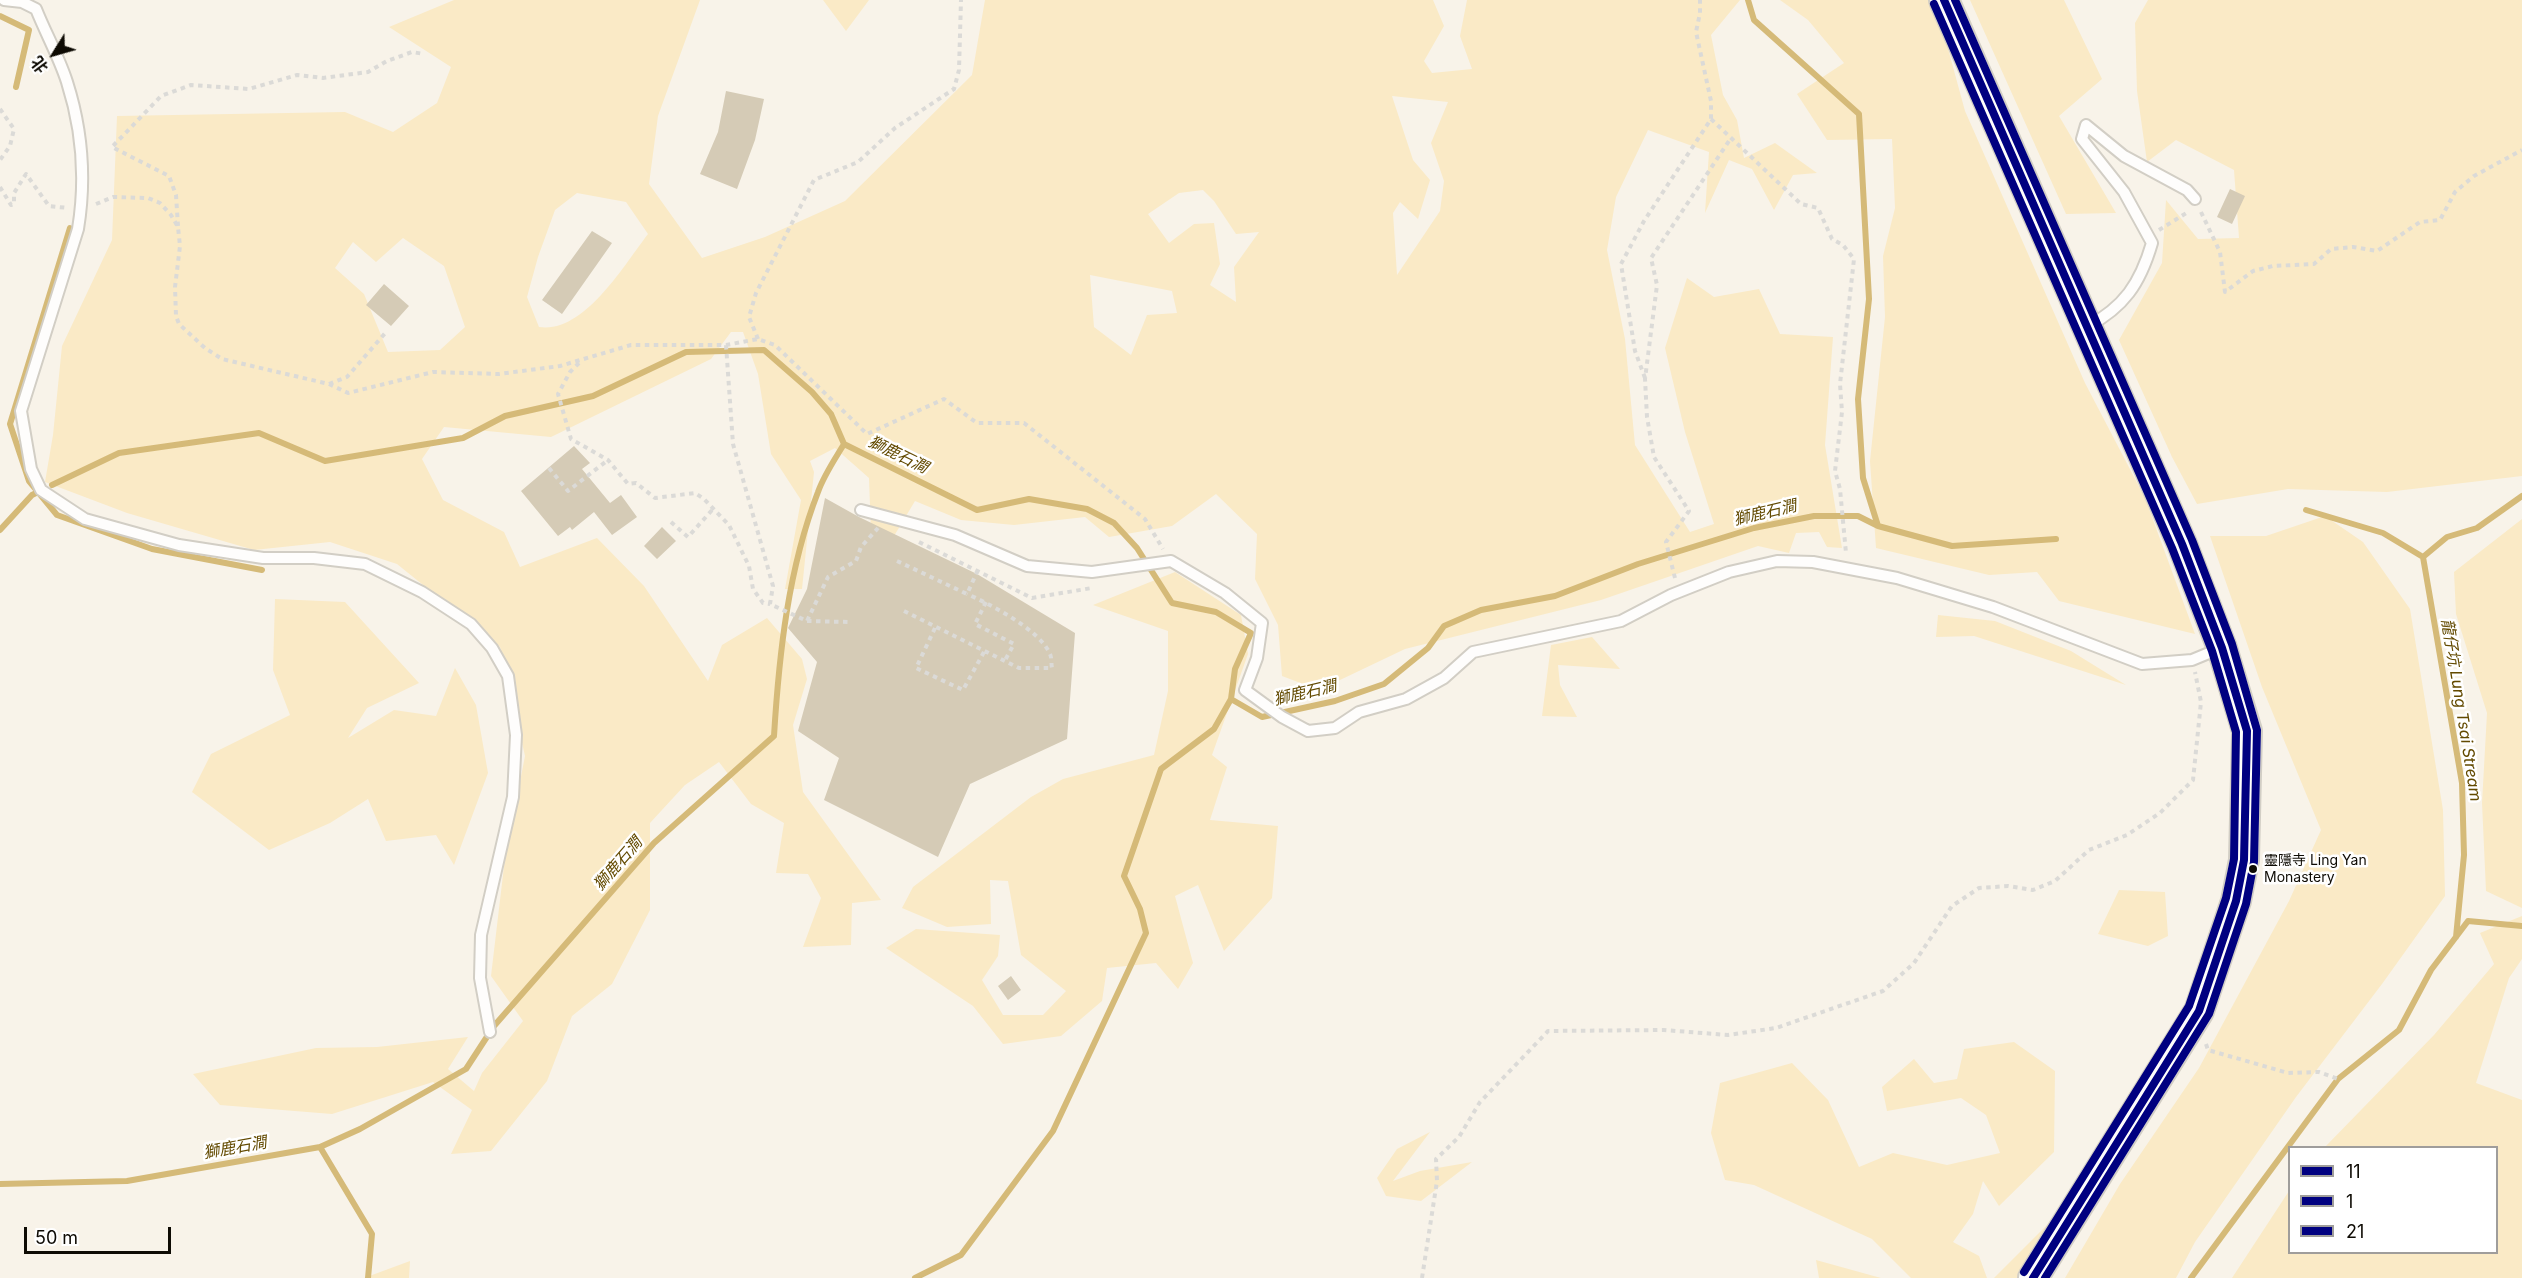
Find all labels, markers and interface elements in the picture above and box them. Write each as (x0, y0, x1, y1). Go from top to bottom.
north arrow (24, 24, 84, 84)
text: 北 (27, 52, 52, 77)
water label: 獅鹿石澗 (865, 432, 931, 478)
water label: 獅鹿石澗 (1732, 496, 1798, 530)
water label: 龍仔坑 Lung Tsai Stream (2437, 617, 2485, 803)
water label: 獅鹿石澗 (1272, 676, 1338, 710)
water label: 獅鹿石澗 (590, 834, 646, 894)
place label: 靈隱寺 Ling Yan Monastery (2264, 853, 2367, 886)
marker: 靈隱寺 Ling Yan Monastery (2247, 863, 2259, 875)
water label: 獅鹿石澗 (202, 1133, 268, 1163)
legend (2288, 1146, 2498, 1254)
text: 11 (2346, 1161, 2361, 1182)
text: 1 (2346, 1191, 2353, 1212)
scale bar (27, 1215, 174, 1253)
text: 21 (2346, 1221, 2364, 1242)
text: 50 m (35, 1227, 78, 1248)

